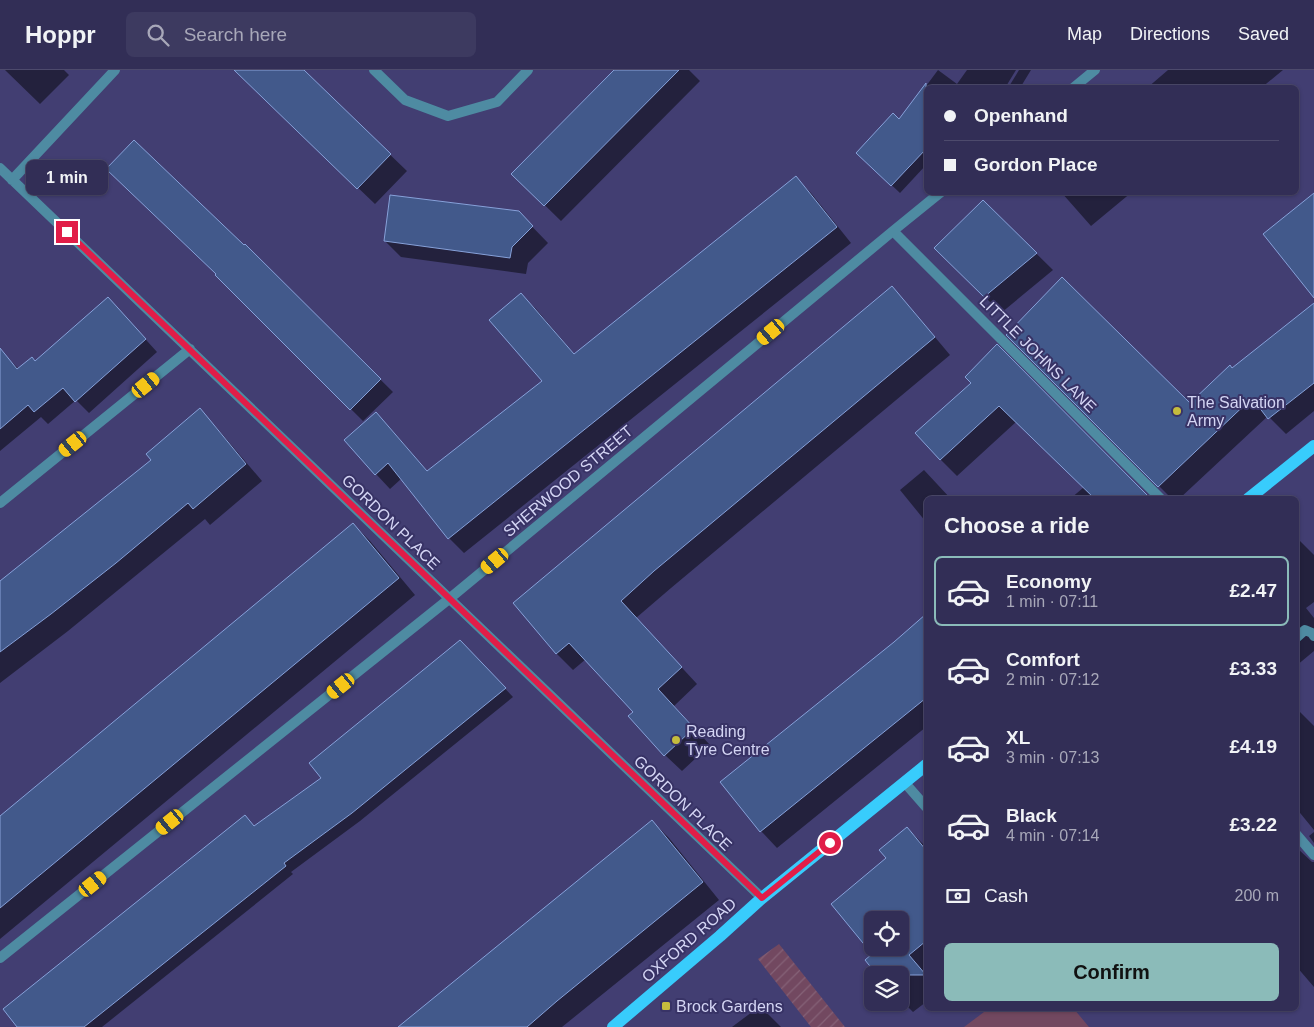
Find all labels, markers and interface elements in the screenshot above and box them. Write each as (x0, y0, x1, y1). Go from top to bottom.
search box (126, 12, 476, 57)
text: Hoppr (25, 21, 96, 48)
icon: search (144, 21, 172, 49)
text: Search here (184, 24, 287, 45)
text: Map (1067, 24, 1102, 44)
text: Directions (1130, 24, 1210, 44)
text: Saved (1238, 24, 1289, 44)
text: Openhand (974, 105, 1068, 126)
text: Gordon Place (974, 154, 1098, 175)
callout: 1 min (26, 160, 108, 194)
text: 1 min (46, 169, 88, 186)
route end (56, 221, 78, 243)
street label: LITTLE JOHNS LANE (976, 292, 1100, 416)
car (754, 317, 787, 347)
car (129, 370, 162, 400)
place label: The Salvation Army (1187, 394, 1285, 429)
marker: The Salvation Army (1171, 405, 1183, 417)
street label: SHERWOOD STREET (500, 422, 636, 540)
car (56, 429, 89, 459)
street label: GORDON PLACE (339, 471, 443, 573)
text: Choose a ride (944, 513, 1089, 538)
car (478, 546, 511, 576)
icon: car (946, 569, 991, 614)
text: Economy (1006, 571, 1092, 592)
text: £2.47 (1229, 580, 1277, 601)
text: 1 min · 07:11 (1006, 593, 1098, 610)
icon: car (946, 647, 991, 692)
text: Comfort (1006, 649, 1080, 670)
text: £3.33 (1229, 658, 1277, 679)
car (324, 671, 357, 701)
text: 2 min · 07:12 (1006, 671, 1099, 688)
place label: Reading Tyre Centre (686, 723, 770, 758)
icon: car (946, 725, 991, 770)
text: XL (1006, 727, 1030, 748)
marker: Reading Tyre Centre (670, 734, 682, 746)
text: £4.19 (1229, 736, 1277, 757)
text: 3 min · 07:13 (1006, 749, 1099, 766)
street label: GORDON PLACE (631, 752, 735, 854)
icon: car (946, 803, 991, 848)
text: Black (1006, 805, 1057, 826)
car (153, 807, 186, 837)
text: £3.22 (1229, 814, 1277, 835)
text: 4 min · 07:14 (1006, 827, 1099, 844)
route start (819, 832, 841, 854)
car (76, 869, 109, 899)
icon: cash (944, 882, 972, 910)
text: Cash (984, 885, 1028, 906)
text: 200 m (1235, 887, 1279, 904)
street label: OXFORD ROAD (638, 895, 740, 985)
map controls (864, 911, 909, 1011)
button: locate (864, 911, 909, 956)
button: Confirm (944, 943, 1279, 1001)
button: layers (864, 966, 909, 1011)
place label: Brock Gardens (676, 998, 783, 1015)
marker: Brock Gardens (660, 1000, 672, 1012)

